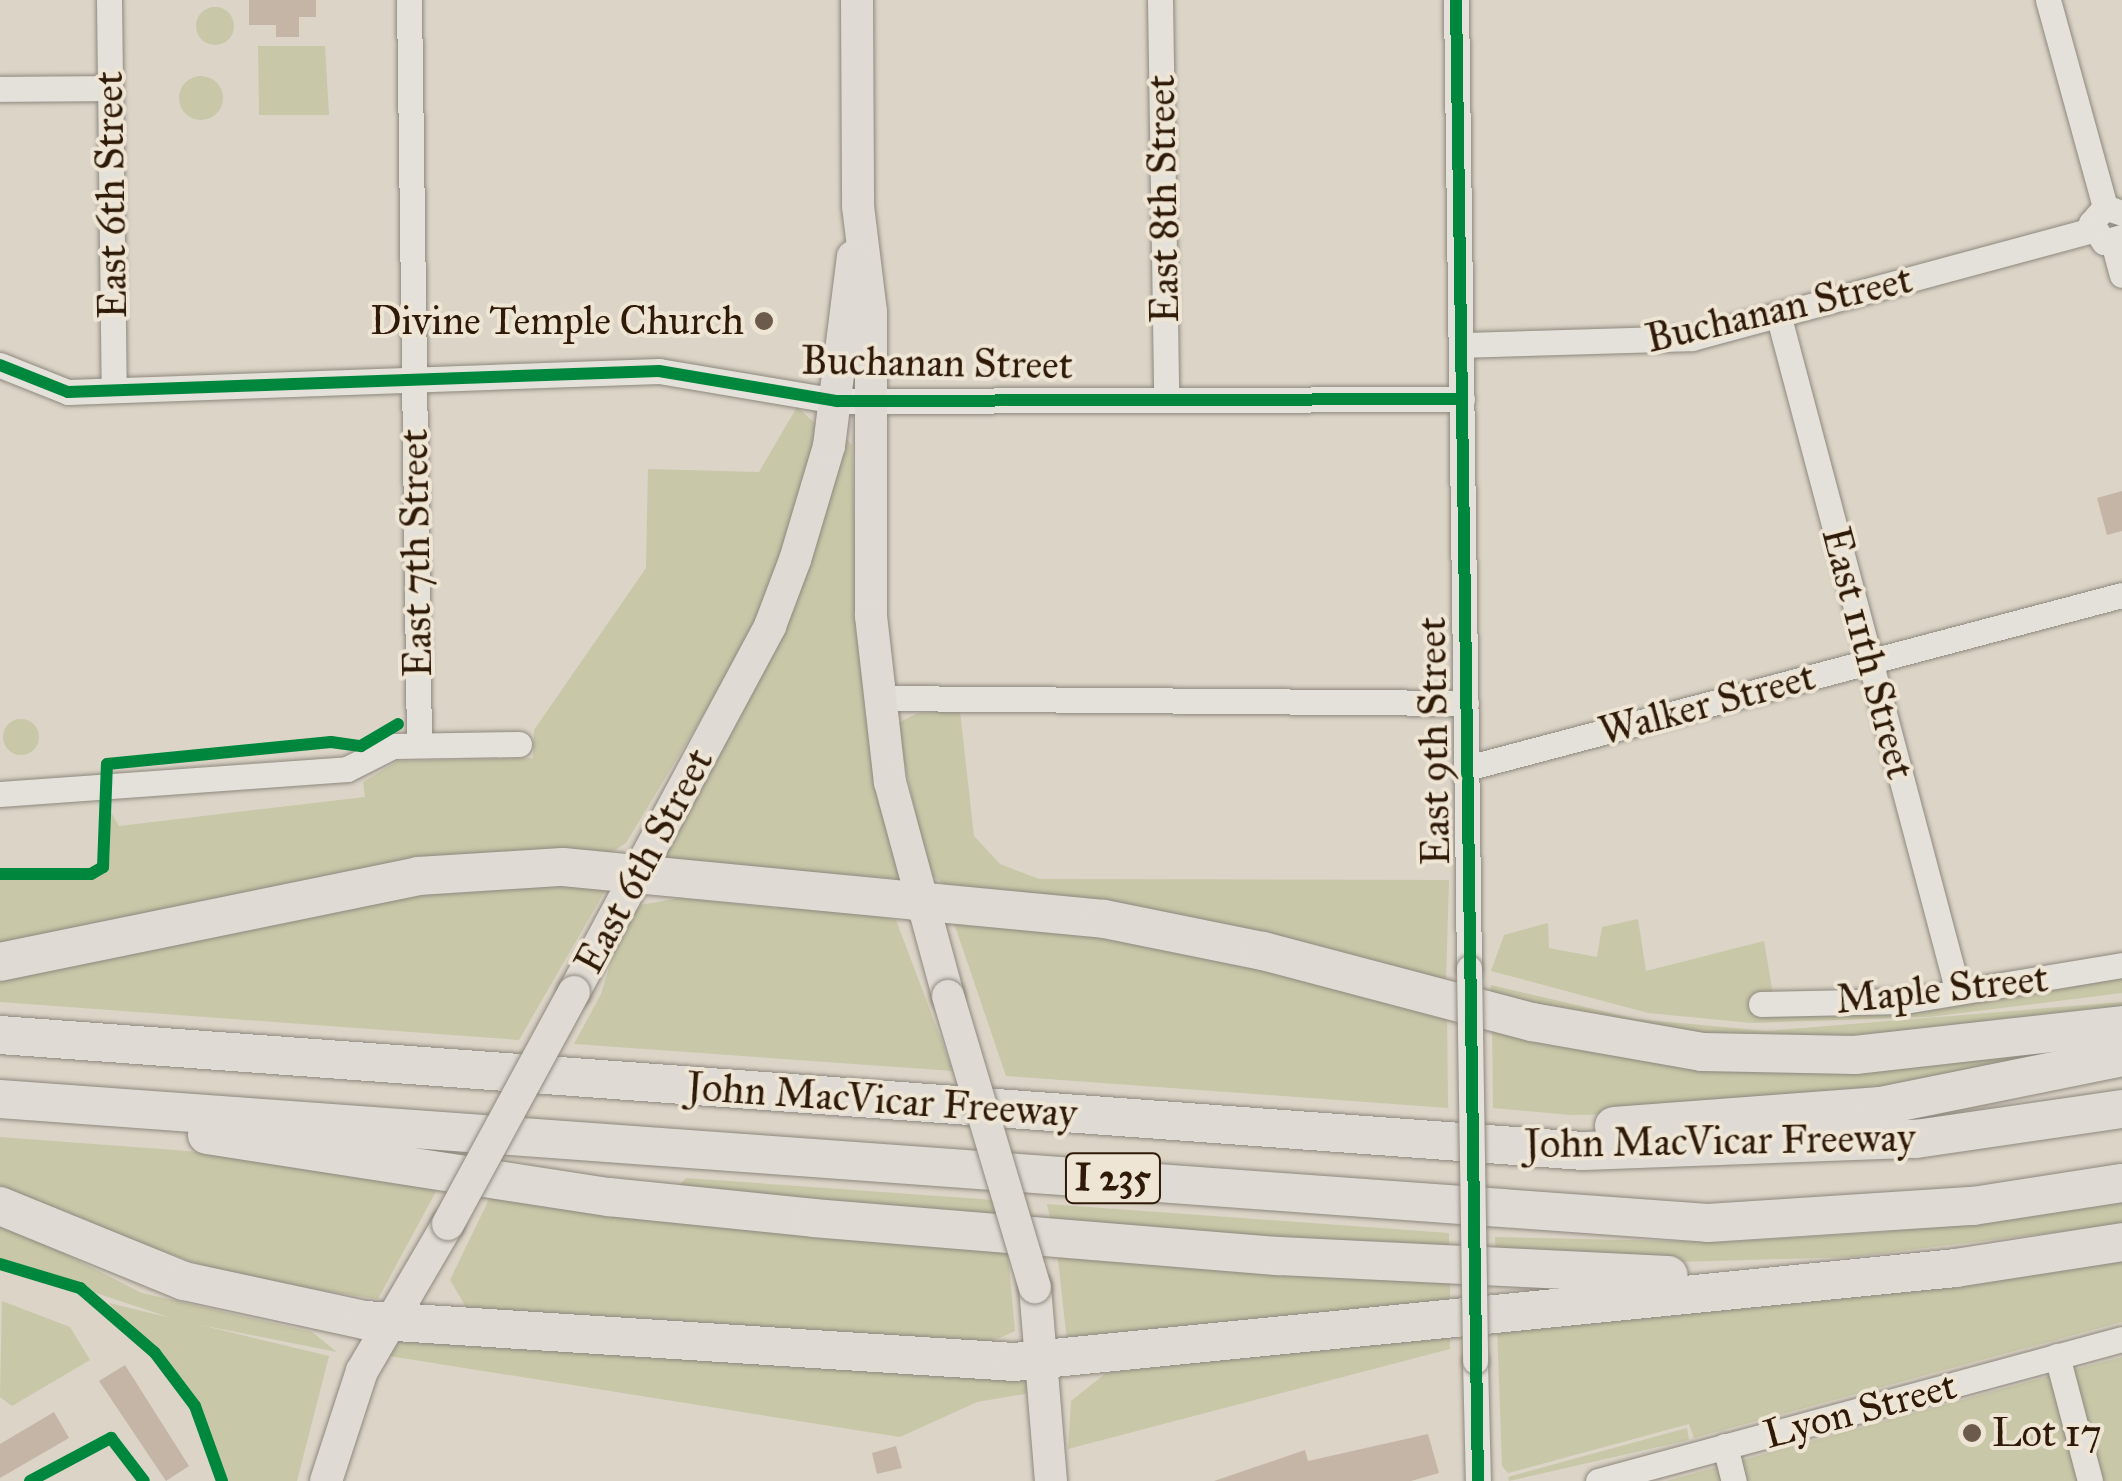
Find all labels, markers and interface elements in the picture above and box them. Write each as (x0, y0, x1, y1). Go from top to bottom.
street label: East 6th Street (85, 71, 137, 319)
street label: East 8th Street (1137, 74, 1189, 324)
street label: Buchanan Street (1641, 255, 1917, 363)
place label: Divine Temple Church (370, 297, 744, 345)
marker: Divine Temple Church (753, 310, 775, 332)
street label: Buchanan Street (801, 337, 1073, 389)
street label: East 7th Street (390, 428, 442, 678)
street label: East 11th Street (1811, 522, 1925, 784)
street label: East 9th Street (1408, 616, 1460, 866)
street label: Walker Street (1594, 652, 1820, 756)
street label: East 6th Street (565, 740, 723, 982)
street label: Maple Street (1833, 954, 2051, 1024)
street label: John MacVicar Freeway (685, 1062, 1079, 1138)
street label: John MacVicar Freeway (1524, 1114, 1916, 1168)
road number: I 235 (1063, 1145, 1163, 1211)
street label: Lyon Street (1758, 1361, 1962, 1459)
place label: Lot 17 (1992, 1409, 2102, 1457)
marker: Lot 17 (1961, 1422, 1983, 1444)

